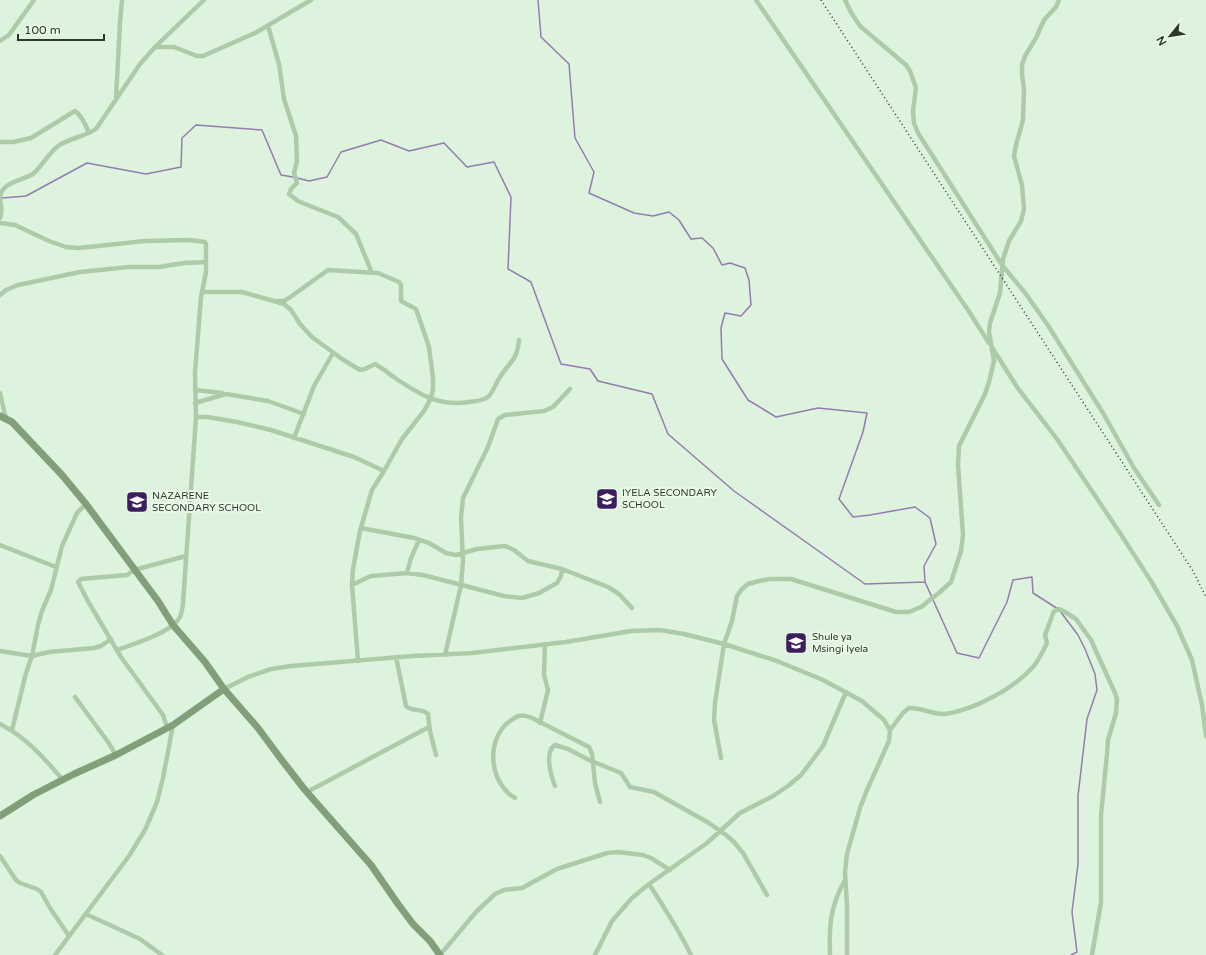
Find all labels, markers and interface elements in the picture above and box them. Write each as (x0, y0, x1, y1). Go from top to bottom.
scale bar (18, 16, 104, 42)
north arrow (1150, 16, 1190, 56)
text: 100 m (24, 23, 61, 37)
text: N (1154, 34, 1170, 48)
school or university icon: IYELA SECONDARY SCHOOL (594, 486, 620, 512)
place label: IYELA SECONDARY SCHOOL (622, 487, 718, 511)
school or university icon: NAZARENE SECONDARY SCHOOL (124, 489, 150, 515)
place label: NAZARENE SECONDARY SCHOOL (152, 490, 261, 514)
school or university icon: Shule ya Msingi Iyela (783, 630, 809, 656)
place label: Shule ya Msingi Iyela (812, 631, 868, 655)

